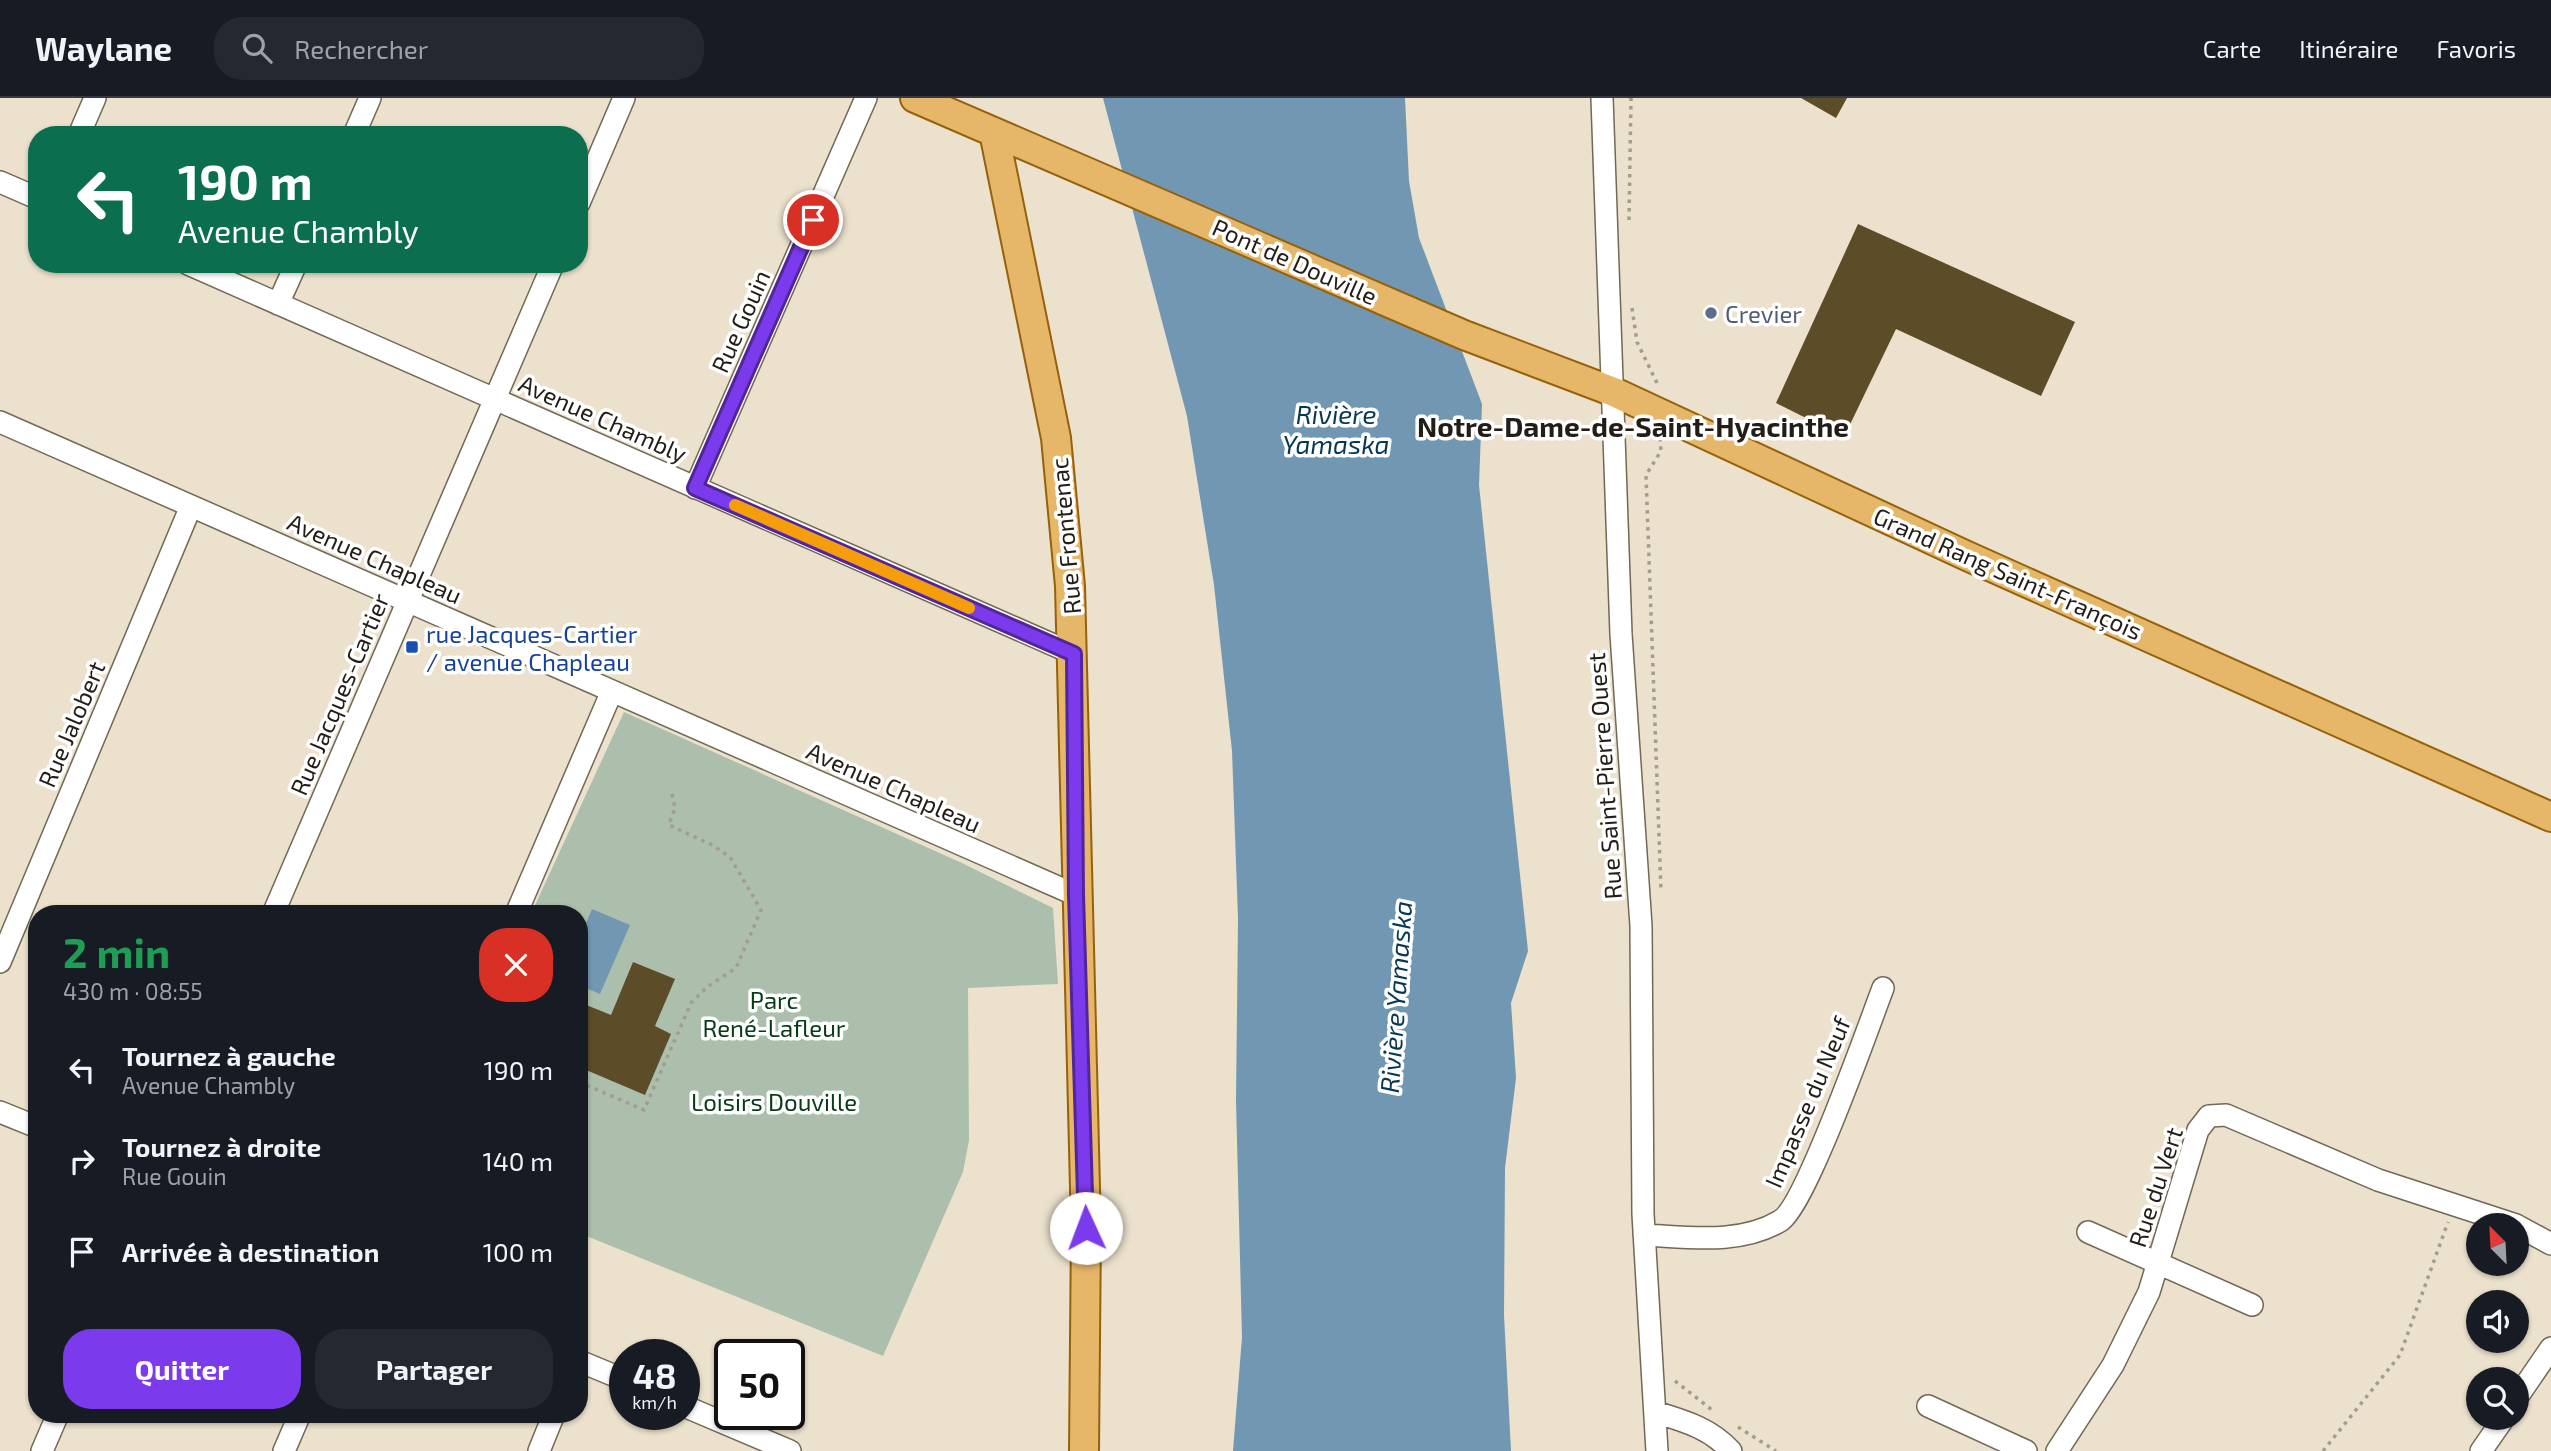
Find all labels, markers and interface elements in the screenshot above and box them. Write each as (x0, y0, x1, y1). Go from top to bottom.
search box (214, 17, 704, 80)
text: Waylane (35, 28, 172, 68)
icon: search (238, 29, 276, 67)
text: Rechercher (294, 33, 428, 64)
text: Carte (2203, 34, 2261, 63)
text: Itinéraire (2299, 34, 2398, 63)
text: Favoris (2436, 34, 2516, 63)
text: 190 m (178, 151, 313, 210)
icon: left (63, 154, 154, 245)
pin (783, 190, 843, 250)
icon: arrive (794, 201, 832, 239)
text: Avenue Chambly (178, 211, 419, 249)
street label: Pont de Douville (1208, 212, 1382, 310)
street label: Rue Gouin (705, 265, 775, 377)
place label: Crevier (1725, 299, 1802, 328)
marker: Crevier (1703, 305, 1719, 321)
street label: Avenue Chambly (515, 368, 692, 468)
water label: Rivière Yamaska (1283, 398, 1389, 459)
district label: Notre-Dame-de-Saint-Hyacinthe (1417, 409, 1849, 443)
street label: Rue Frontenac (1044, 457, 1086, 615)
street label: Grand Rang Saint-François (1869, 501, 2147, 646)
street label: Avenue Chapleau (284, 507, 466, 609)
street label: Rue Jacques-Cartier (283, 588, 395, 799)
place label: rue Jacques-Cartier / avenue Chapleau (426, 619, 638, 676)
marker: rue Jacques-Cartier / avenue Chapleau (404, 639, 420, 655)
street label: Rue Saint-Pierre Ouest (1581, 652, 1627, 900)
street label: Rue Jalobert (32, 657, 110, 791)
street label: Avenue Chapleau (803, 736, 985, 838)
water label: Rivière Yamaska (1373, 900, 1417, 1094)
text: 2 min (63, 926, 170, 976)
button: close (479, 928, 553, 1002)
text: 430 m · 08:55 (63, 977, 203, 1005)
park label: Parc René-Lafleur (703, 985, 846, 1042)
street label: Impasse du Neuf (1758, 1012, 1856, 1192)
text: Tournez à gauche (122, 1040, 336, 1071)
icon: left (63, 1051, 101, 1089)
text: 190 m (484, 1054, 553, 1085)
text: Avenue Chambly (122, 1071, 295, 1099)
park label: Loisirs Douville (691, 1087, 857, 1116)
street label: Rue du Vert (2122, 1123, 2188, 1251)
text: Tournez à droite (122, 1131, 321, 1162)
icon: right (63, 1142, 101, 1180)
text: 140 m (482, 1145, 553, 1176)
text: Rue Gouin (122, 1162, 227, 1190)
position arrow (1049, 1191, 1123, 1265)
north arrow (2466, 1213, 2529, 1276)
map controls (2466, 1213, 2529, 1430)
icon: arrive (63, 1233, 101, 1271)
text: Arrivée à destination (122, 1236, 379, 1267)
text: 100 m (483, 1236, 553, 1267)
button: sound (2466, 1290, 2529, 1353)
button: Quitter (63, 1329, 301, 1409)
button: Partager (315, 1329, 553, 1409)
speed limit sign: 50 (714, 1339, 805, 1430)
text: 48 (632, 1354, 677, 1396)
button: search (2466, 1367, 2529, 1430)
text: km/h (632, 1391, 677, 1413)

